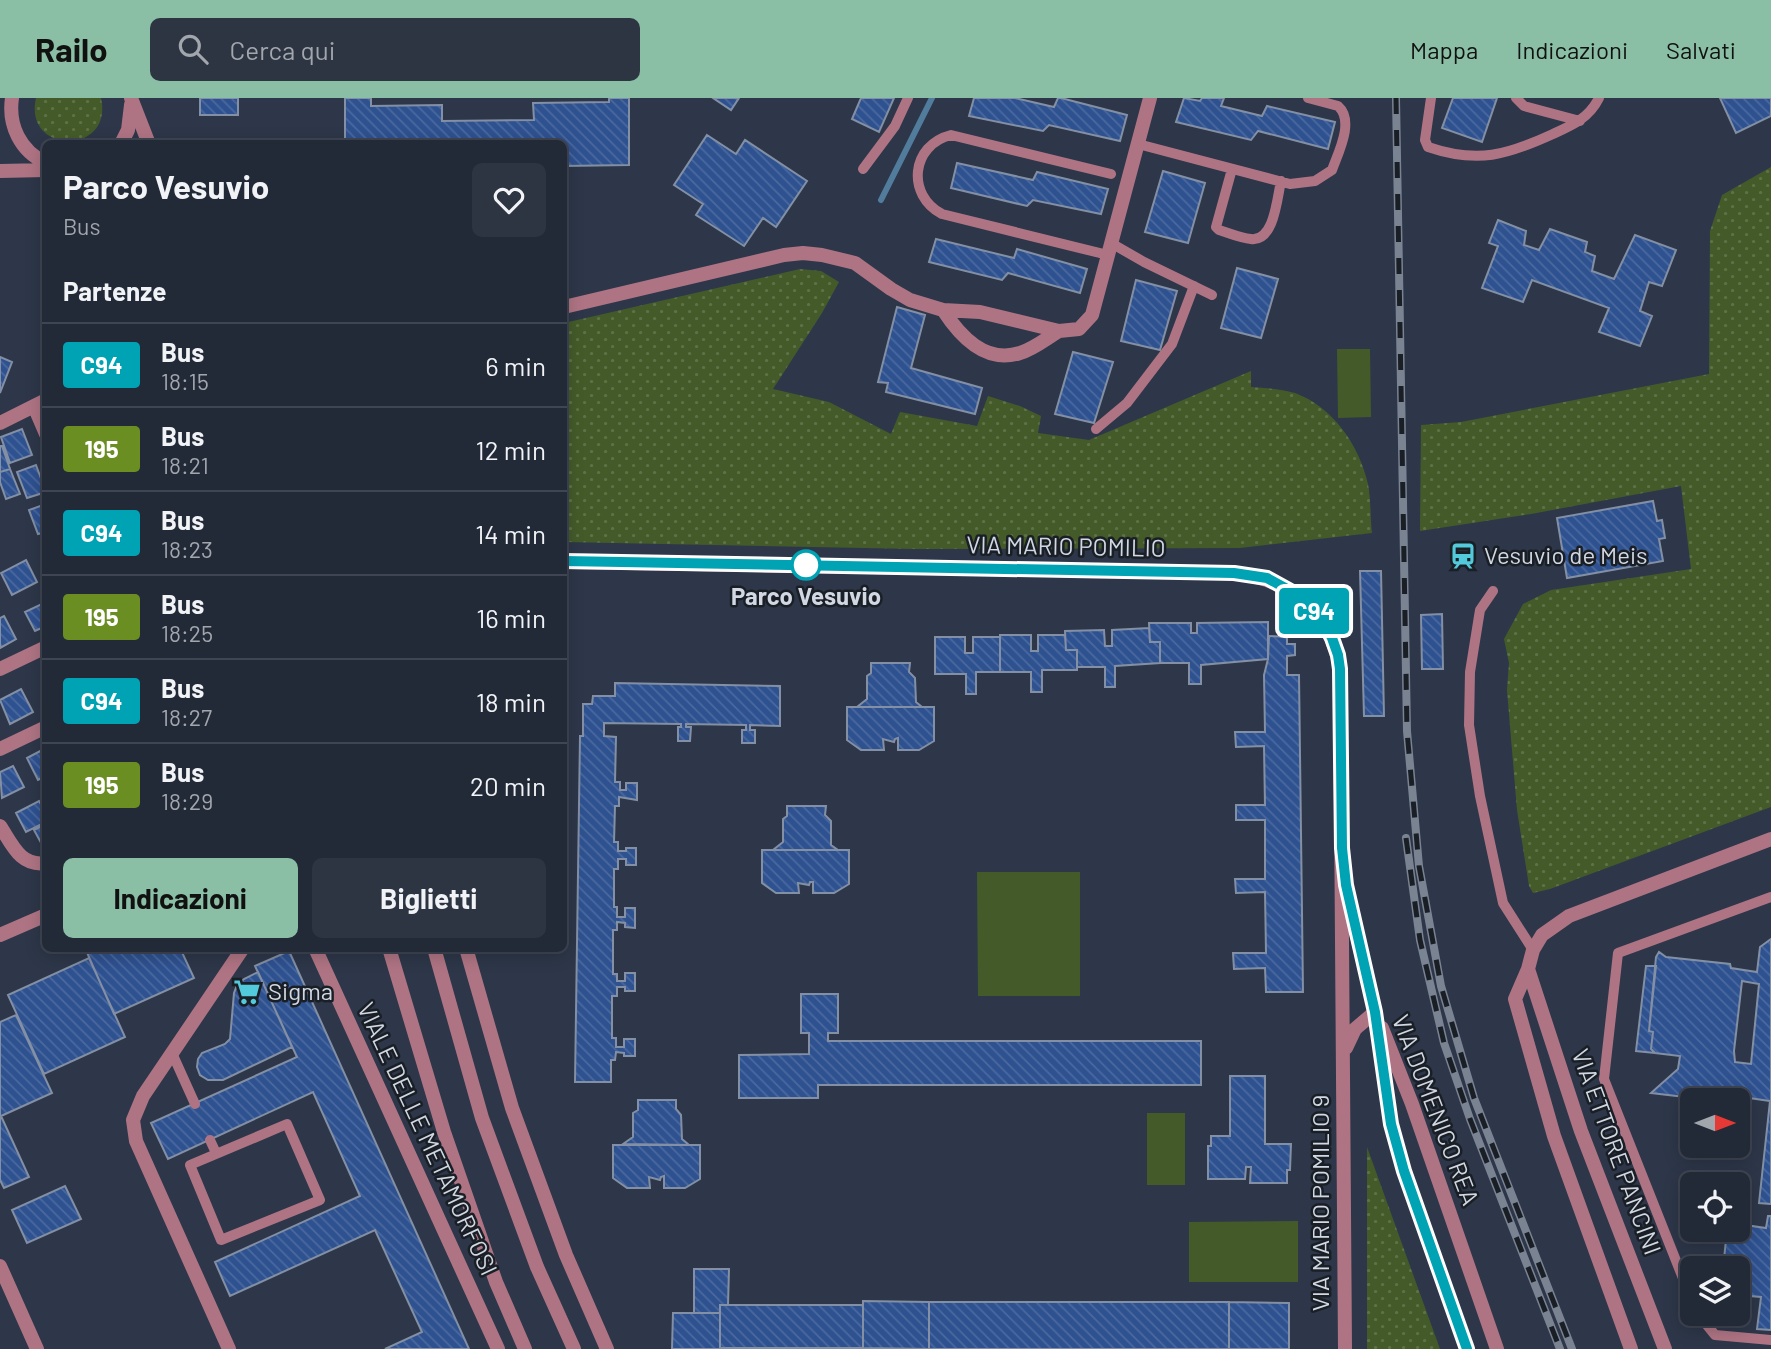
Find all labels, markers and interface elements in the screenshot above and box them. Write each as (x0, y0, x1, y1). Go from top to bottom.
search box (150, 18, 640, 81)
text: Railo (35, 29, 108, 69)
icon: search (174, 30, 212, 68)
text: Cerca qui (230, 34, 335, 65)
text: Mappa (1410, 35, 1478, 64)
text: Indicazioni (1516, 35, 1628, 64)
text: Salvati (1666, 35, 1736, 64)
button: heart (472, 163, 546, 237)
text: Parco Vesuvio (63, 166, 269, 206)
text: Bus (63, 212, 101, 240)
text: Partenze (63, 275, 166, 306)
text: Bus (161, 336, 204, 367)
text: C94 (81, 350, 122, 379)
text: 6 min (485, 350, 546, 381)
text: 18:15 (161, 367, 209, 395)
text: Bus (161, 420, 204, 451)
text: 195 (84, 434, 119, 463)
text: 12 min (476, 434, 546, 465)
text: 18:21 (161, 451, 209, 479)
text: Bus (161, 504, 204, 535)
text: C94 (81, 518, 122, 547)
text: 14 min (475, 518, 546, 549)
street label: VIA MARIO POMILIO (966, 529, 1166, 562)
text: 18:23 (161, 535, 213, 563)
place label: Vesuvio de Meis (1484, 540, 1648, 569)
station icon: Vesuvio de Meis (1448, 541, 1478, 571)
marker: Parco Vesuvio (791, 550, 821, 580)
place label: Parco Vesuvio (731, 581, 881, 610)
text: Bus (161, 588, 204, 619)
line badge: C94 (1274, 588, 1354, 634)
text: C94 (1293, 596, 1335, 625)
text: 195 (84, 602, 119, 631)
text: 16 min (476, 602, 546, 633)
text: 18:25 (161, 619, 213, 647)
text: Bus (161, 672, 204, 703)
text: C94 (81, 686, 122, 715)
text: 18 min (476, 686, 546, 717)
text: 18:27 (161, 703, 212, 731)
text: Bus (161, 756, 204, 787)
text: 195 (84, 770, 119, 799)
text: 20 min (470, 770, 546, 801)
text: 18:29 (161, 787, 213, 815)
button: Indicazioni (63, 858, 298, 938)
button: Biglietti (312, 858, 546, 938)
place label: Sigma (268, 976, 333, 1005)
supermarket icon: Sigma (232, 977, 262, 1007)
street label: VIALE DELLE METAMORFOSI (352, 997, 504, 1279)
street label: VIA DOMENICO REA (1387, 1010, 1486, 1209)
street label: VIA ETTORE PANCINI (1567, 1045, 1668, 1258)
north arrow (1680, 1088, 1750, 1158)
map controls (1680, 1088, 1750, 1326)
street label: VIA MARIO POMILIO 9 (1305, 1095, 1334, 1311)
button: locate (1680, 1172, 1750, 1242)
button: layers (1680, 1256, 1750, 1326)

